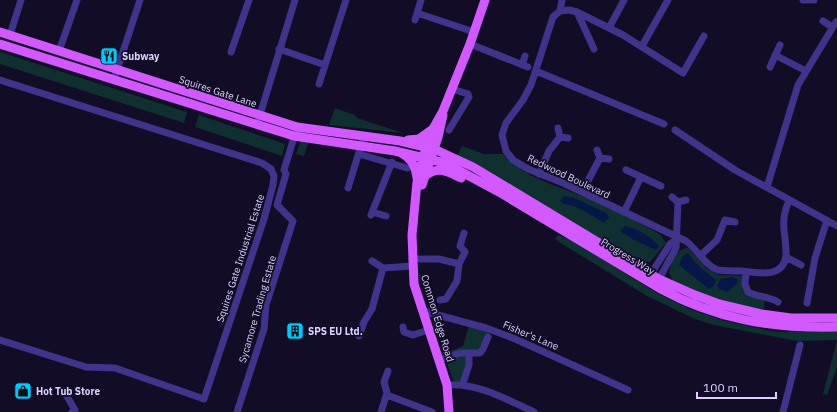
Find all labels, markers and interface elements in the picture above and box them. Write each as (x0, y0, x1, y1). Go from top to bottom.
restaurant icon: Subway (99, 46, 119, 66)
place label: Subway (122, 50, 160, 63)
street label: Squires Gate Lane (177, 73, 259, 110)
street label: Redwood Boulevard (525, 152, 612, 201)
street label: Squires Gate Industrial Estate (214, 192, 268, 324)
street label: Progress Way (598, 235, 657, 278)
street label: Sycamore Trading Estate (236, 253, 279, 364)
street label: Common Edge Road (418, 273, 457, 363)
street label: Fisher's Lane (501, 318, 561, 353)
building icon: SPS EU Ltd. (285, 321, 305, 341)
place label: SPS EU Ltd. (308, 325, 363, 338)
scale bar (697, 374, 776, 400)
text: 100 m (703, 380, 738, 395)
shop icon: Hot Tub Store (13, 381, 33, 401)
place label: Hot Tub Store (36, 385, 100, 398)

